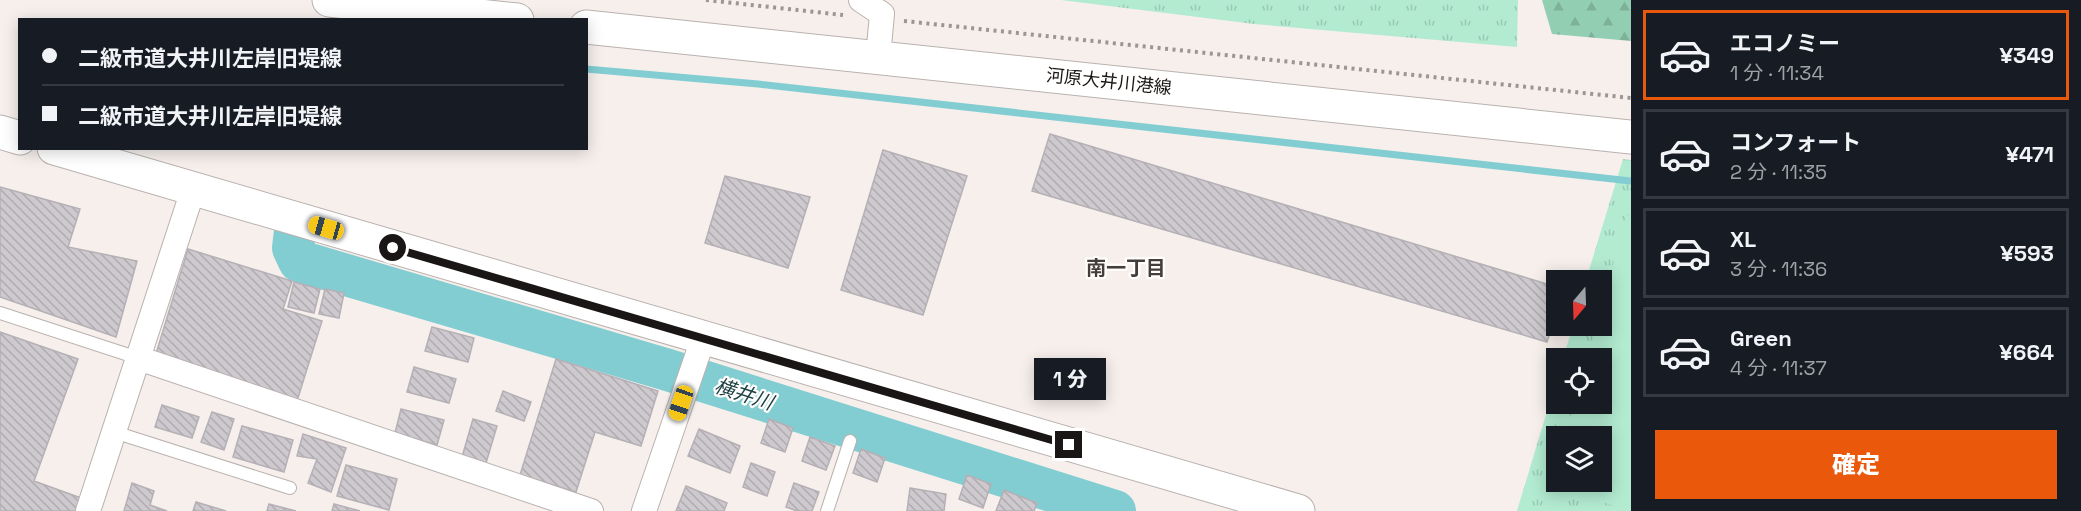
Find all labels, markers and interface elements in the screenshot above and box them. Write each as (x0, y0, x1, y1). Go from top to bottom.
icon: car (1658, 28, 1712, 82)
text: エコノミー (1730, 29, 1840, 57)
text: ¥349 (1999, 41, 2054, 69)
text: 二級市道大井川左岸旧堤線 (78, 44, 342, 72)
text: 1 分 · 11:34 (1730, 60, 1824, 86)
street label: 河原大井川港線 (1045, 63, 1173, 99)
text: 二級市道大井川左岸旧堤線 (78, 102, 342, 130)
icon: car (1658, 127, 1712, 181)
text: コンフォート (1730, 128, 1861, 156)
text: ¥471 (2005, 140, 2054, 168)
text: 2 分 · 11:35 (1730, 159, 1827, 185)
car (306, 214, 346, 242)
text: XL (1730, 225, 1756, 253)
icon: car (1658, 226, 1712, 280)
route start (379, 234, 406, 261)
text: ¥593 (2000, 239, 2054, 267)
district label: 南一丁目 (1086, 255, 1166, 281)
text: 3 分 · 11:36 (1730, 256, 1827, 282)
north arrow (1546, 270, 1612, 336)
map controls (1546, 270, 1612, 492)
text: Green (1730, 324, 1792, 352)
icon: car (1658, 325, 1712, 379)
text: ¥664 (1999, 338, 2054, 366)
button: locate (1546, 348, 1612, 414)
text: 4 分 · 11:37 (1730, 355, 1827, 381)
callout: 1 分 (1033, 358, 1105, 400)
text: 1 分 (1053, 366, 1087, 392)
water label: 横井川 (711, 372, 778, 416)
car (667, 383, 695, 423)
button: layers (1546, 426, 1612, 492)
button: 確定 (1655, 430, 2057, 499)
route end (1055, 431, 1082, 458)

